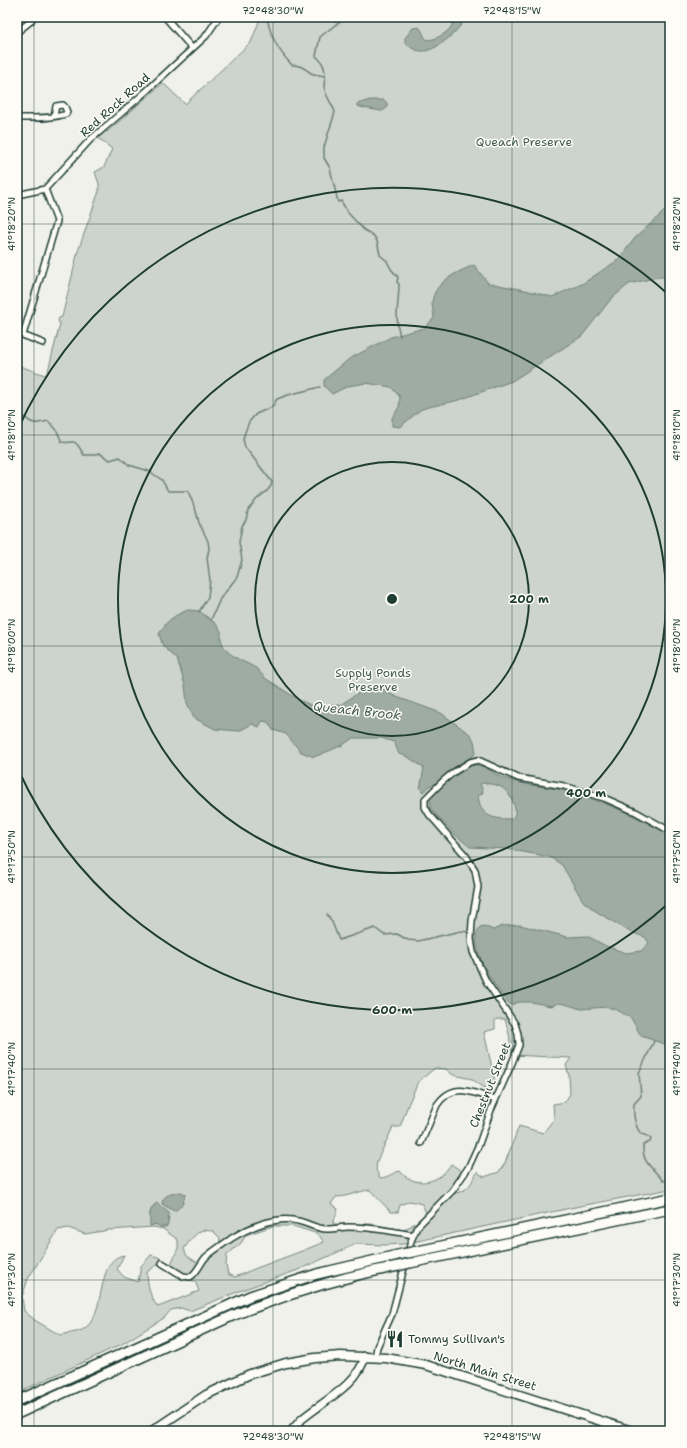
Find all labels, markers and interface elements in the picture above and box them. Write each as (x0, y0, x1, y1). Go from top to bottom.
text: 72°48'30"W (242, 4, 304, 17)
text: 72°48'15"W (483, 4, 542, 17)
street label: Red Rock Road (77, 69, 154, 141)
park label: Queach Preserve (476, 134, 572, 150)
text: 41°18'20"N (5, 197, 18, 251)
text: 41°18'20"N (670, 197, 683, 251)
text: 41°18'10"N (5, 409, 18, 461)
text: 41°18'10"N (670, 409, 683, 461)
text: 200 m (509, 591, 549, 607)
centre of rings (385, 592, 399, 606)
text: 41°18'00"N (5, 619, 18, 673)
text: 41°18'00"N (670, 619, 683, 673)
park label: Supply Ponds Preserve (335, 665, 411, 695)
water label: Queach Brook (312, 697, 402, 724)
text: 400 m (566, 785, 606, 801)
text: 41°17'50"N (5, 830, 18, 884)
text: 41°17'50"N (670, 830, 683, 884)
text: 600 m (372, 1002, 412, 1018)
street label: Chestnut Street (466, 1040, 514, 1130)
text: 41°17'40"N (5, 1042, 18, 1096)
text: 41°17'40"N (670, 1042, 683, 1096)
text: 41°17'30"N (5, 1253, 18, 1307)
text: 41°17'30"N (670, 1253, 683, 1307)
restaurant icon: Tommy Sullivan's (385, 1329, 405, 1349)
place label: Tommy Sullivan's (408, 1331, 505, 1347)
street label: North Main Street (432, 1348, 538, 1394)
text: 72°48'30"W (242, 1430, 304, 1443)
text: 72°48'15"W (483, 1430, 542, 1443)

